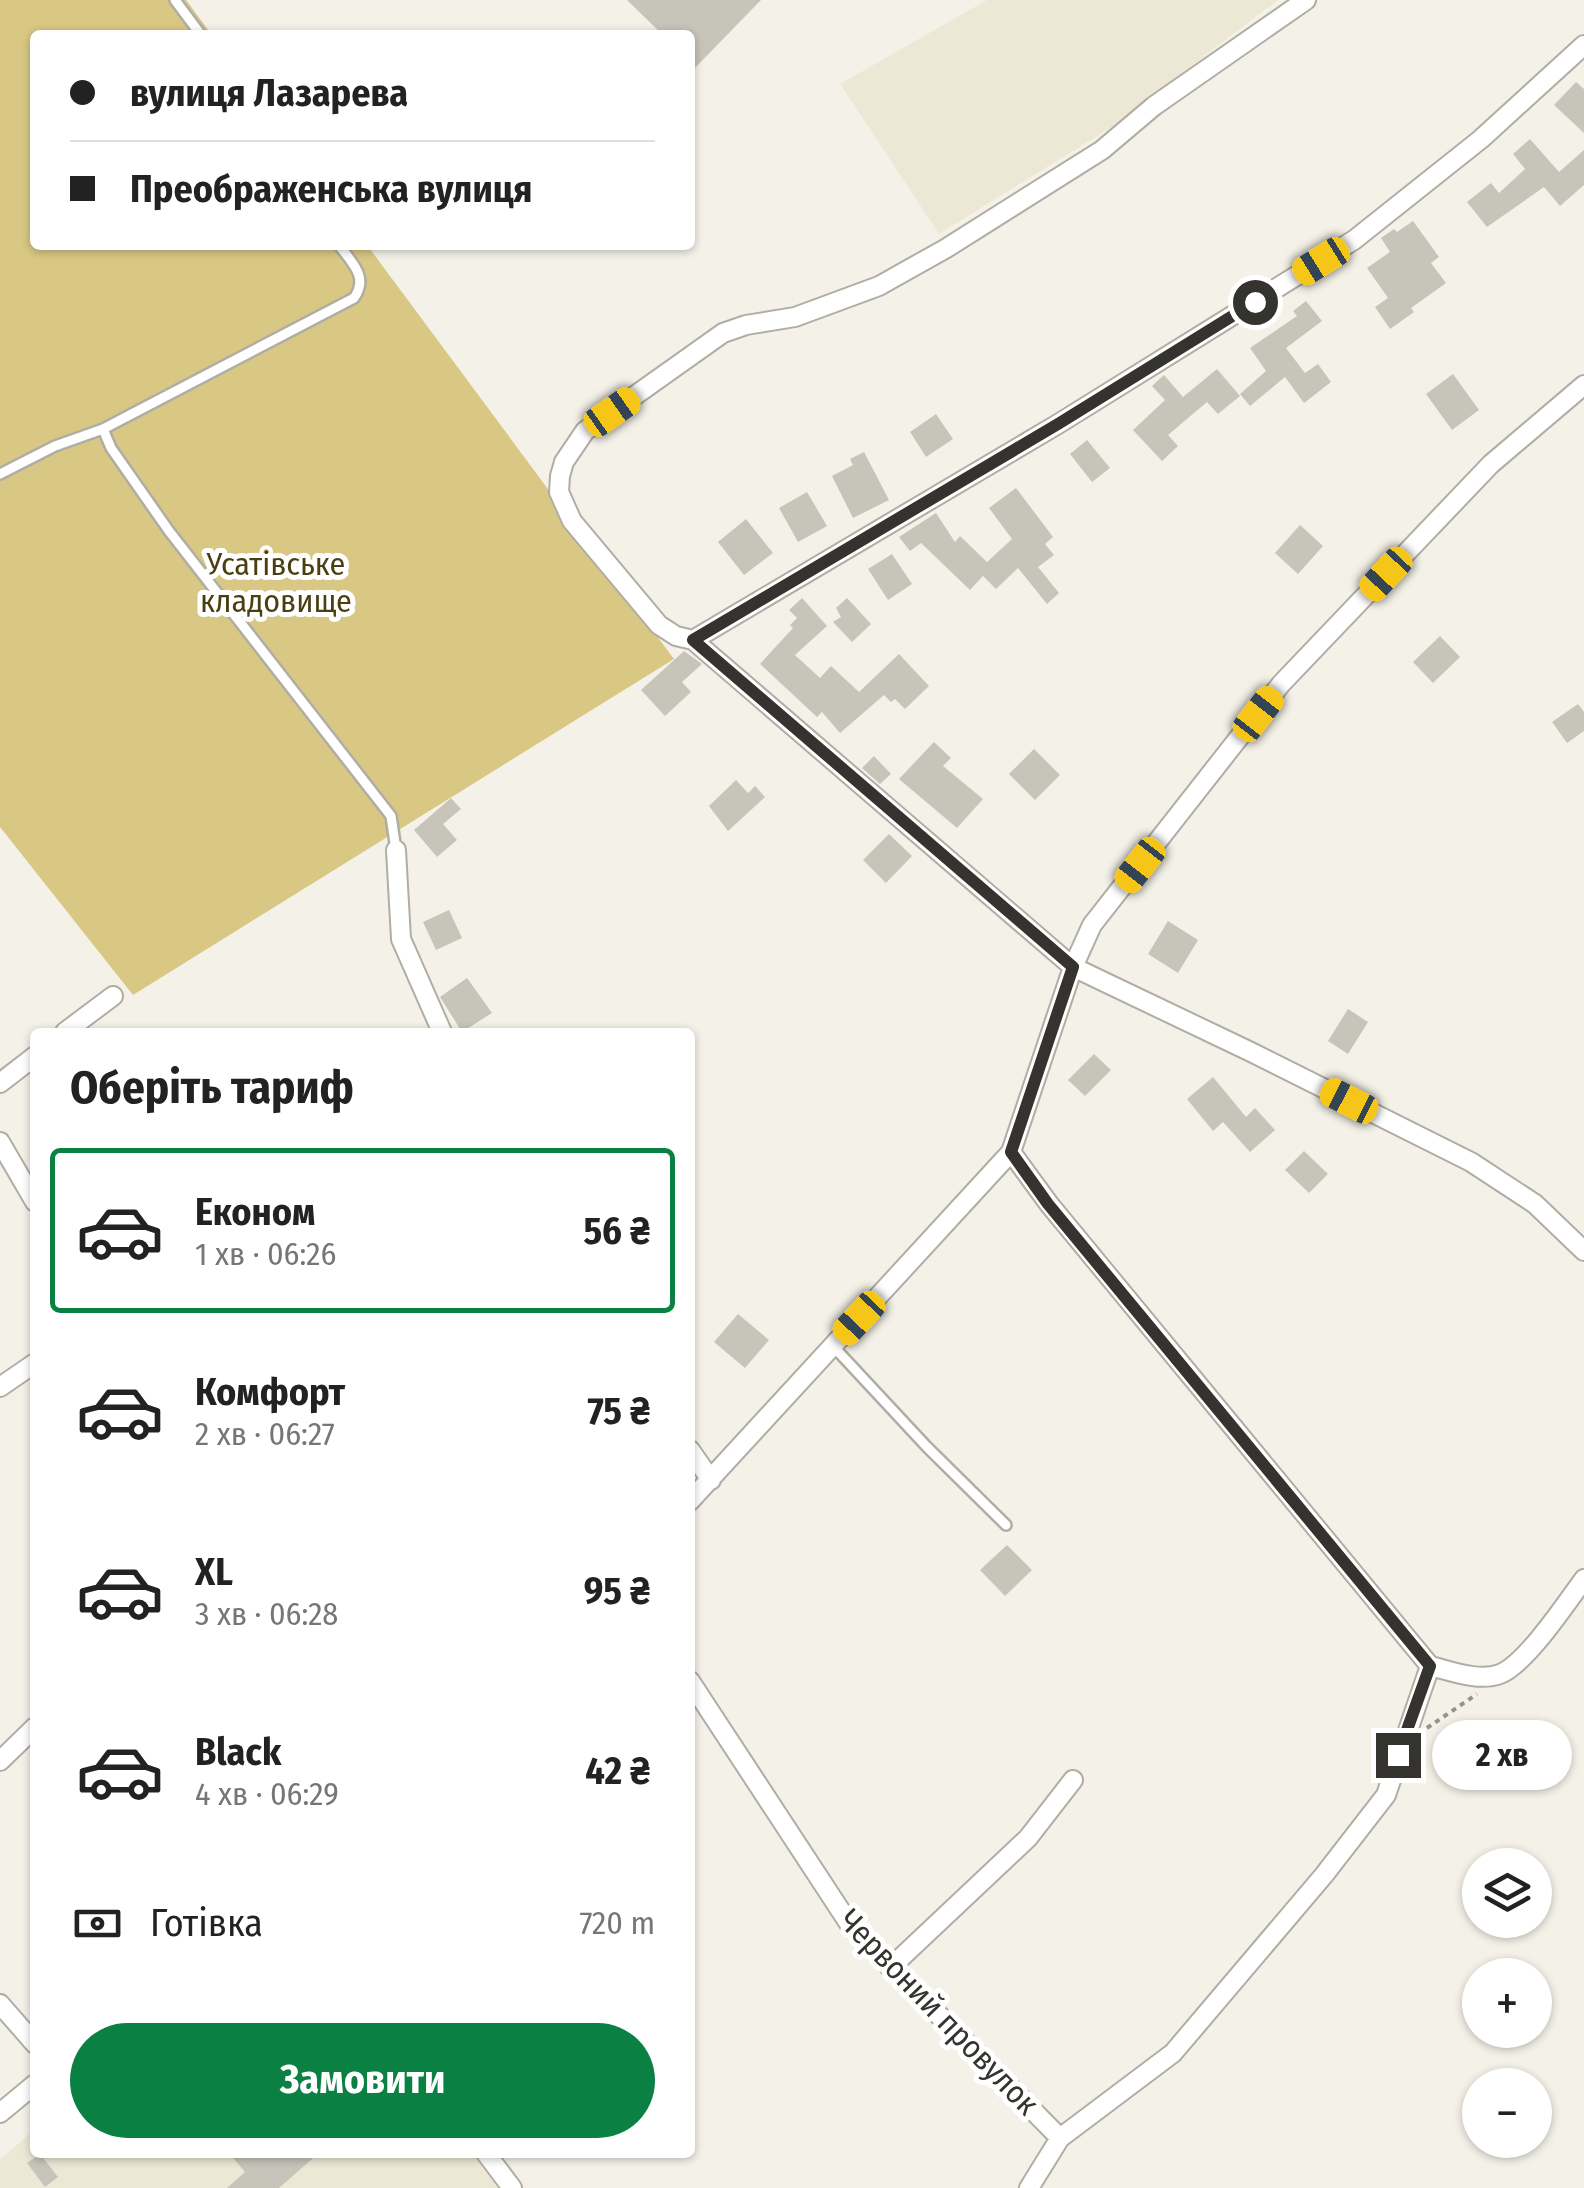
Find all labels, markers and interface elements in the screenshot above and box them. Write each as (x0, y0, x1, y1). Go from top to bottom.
text: вулиця Лазарева (130, 70, 408, 116)
text: Преображенська вулиця (130, 166, 533, 212)
car (1288, 232, 1354, 290)
route start (1233, 280, 1278, 325)
car (579, 383, 645, 441)
car (1355, 542, 1417, 606)
park label: Усатівське кладовище (200, 545, 352, 620)
car (1228, 681, 1288, 747)
car (1110, 832, 1170, 898)
text: Оберіть тариф (70, 1061, 354, 1115)
car (1315, 1074, 1383, 1128)
icon: car (75, 1186, 165, 1276)
text: Економ (195, 1189, 315, 1235)
text: 56 ₴ (583, 1208, 650, 1254)
text: 1 хв · 06:26 (195, 1235, 336, 1273)
car (828, 1286, 890, 1350)
icon: car (75, 1366, 165, 1456)
text: Комфорт (195, 1369, 345, 1415)
text: 75 ₴ (588, 1388, 650, 1434)
text: 2 хв · 06:27 (195, 1415, 335, 1453)
icon: car (75, 1546, 165, 1636)
text: XL (195, 1549, 233, 1595)
text: 95 ₴ (584, 1568, 650, 1614)
text: 3 хв · 06:28 (195, 1595, 338, 1633)
callout: 2 хв (1433, 1720, 1573, 1790)
icon: car (75, 1726, 165, 1816)
text: Black (195, 1729, 281, 1775)
route end (1376, 1733, 1421, 1778)
text: 2 хв (1476, 1736, 1528, 1774)
text: 42 ₴ (585, 1748, 650, 1794)
text: 4 хв · 06:29 (195, 1775, 339, 1813)
map controls (1462, 1848, 1552, 2158)
button: layers (1462, 1848, 1552, 1938)
icon: cash (70, 1896, 125, 1951)
text: Готівка (150, 1900, 263, 1946)
street label: Червоний провулок (831, 1901, 1047, 2123)
text: 720 m (579, 1904, 655, 1942)
button: + (1462, 1958, 1552, 2048)
button: Замовити (70, 2023, 655, 2138)
button: − (1462, 2068, 1552, 2158)

